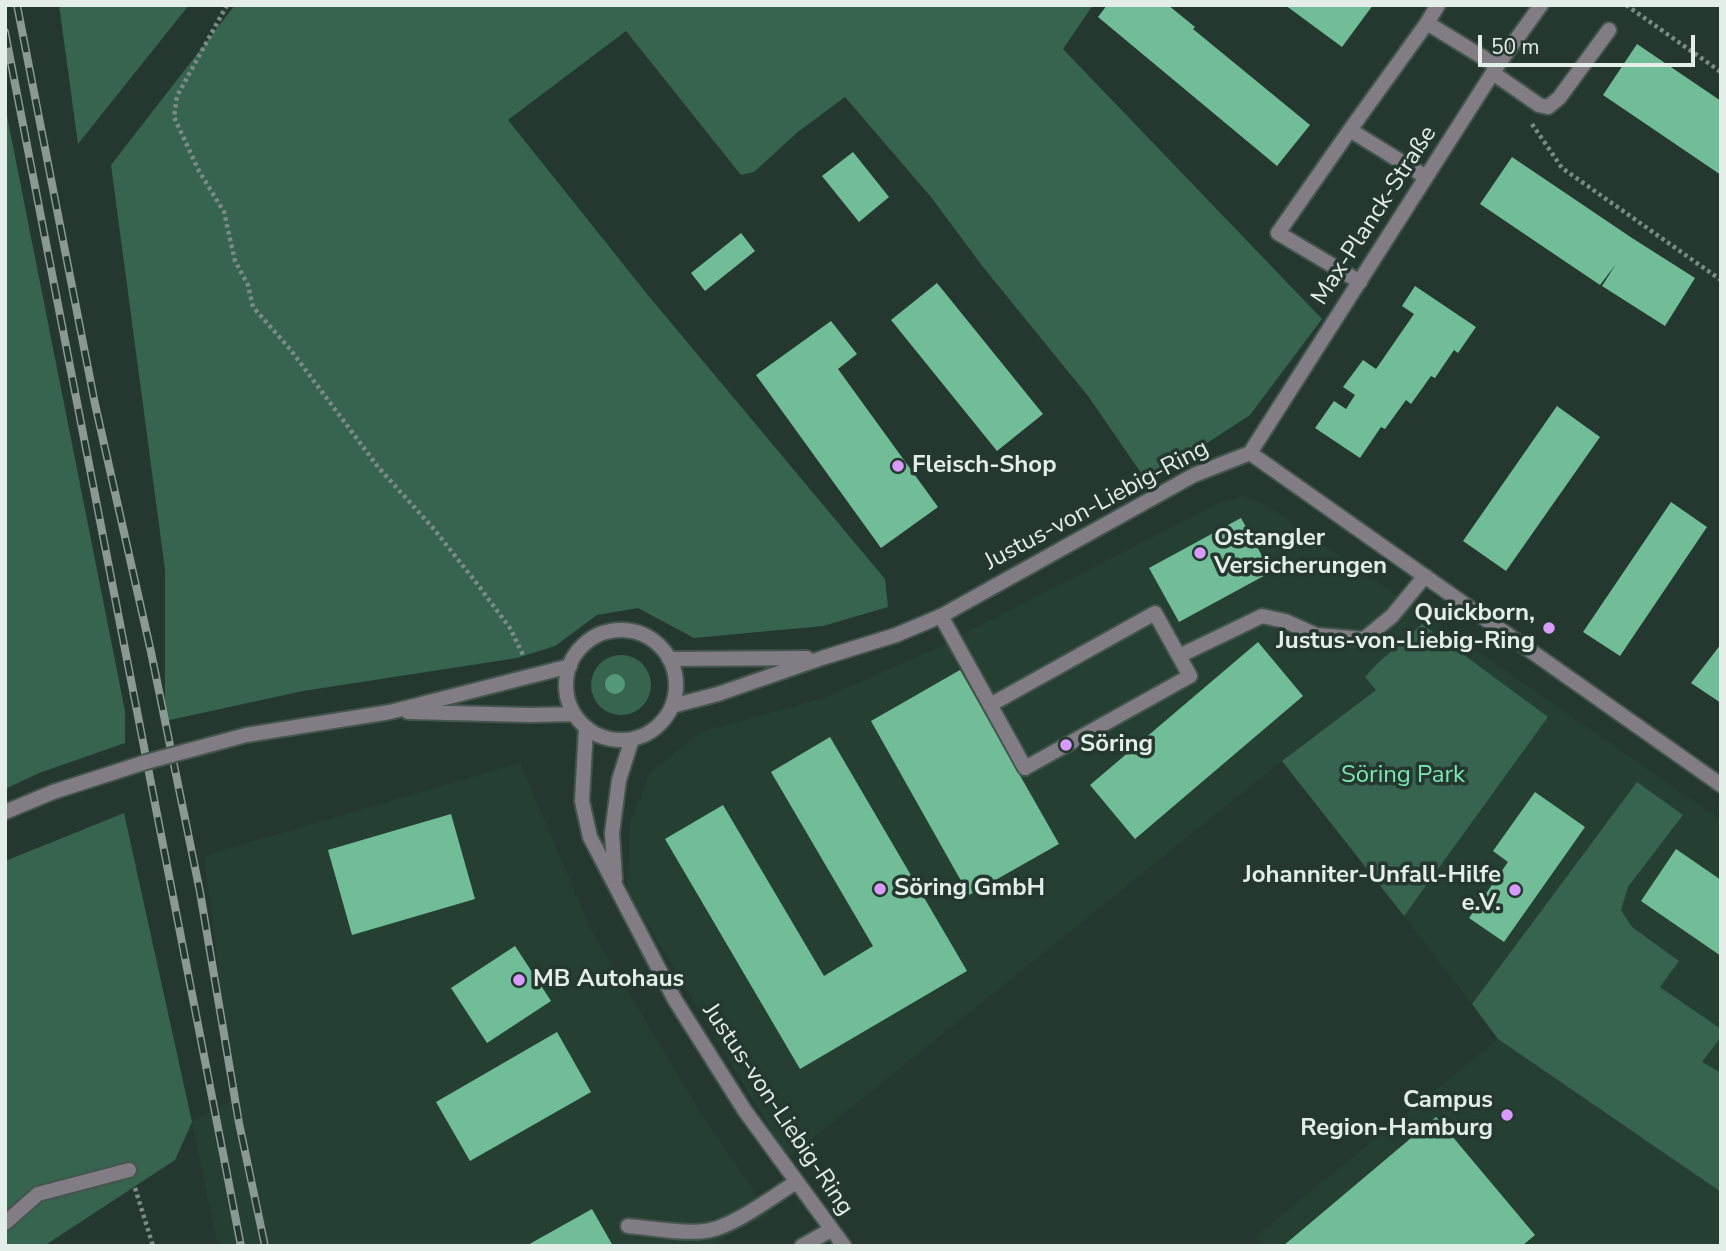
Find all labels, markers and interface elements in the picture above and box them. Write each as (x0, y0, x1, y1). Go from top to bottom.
scale bar (1481, 21, 1698, 65)
text: 50 m (1491, 33, 1540, 61)
street label: Max-Planck-Straße (1306, 121, 1444, 311)
street label: Justus-von-Liebig-Ring (980, 435, 1214, 577)
place label: Fleisch-Shop (912, 452, 1057, 480)
marker: Fleisch-Shop (890, 458, 906, 474)
place label: Ostangler Versicherungen (1214, 525, 1387, 581)
marker: Ostangler Versicherungen (1192, 545, 1208, 561)
place label: Quickborn, Justus-von-Liebig-Ring (1276, 600, 1535, 656)
marker: Quickborn, Justus-von-Liebig-Ring (1541, 620, 1557, 636)
place label: Söring (1080, 731, 1153, 759)
marker: Söring (1058, 737, 1074, 753)
park label: Söring Park (1341, 762, 1465, 790)
place label: Johanniter-Unfall-Hilfe e.V. (1243, 862, 1501, 918)
place label: Söring GmbH (894, 875, 1045, 903)
marker: Söring GmbH (872, 881, 888, 897)
marker: Johanniter-Unfall-Hilfe e.V. (1507, 882, 1523, 898)
place label: MB Autohaus (533, 966, 684, 994)
marker: MB Autohaus (511, 972, 527, 988)
street label: Justus-von-Liebig-Ring (695, 998, 859, 1222)
place label: Campus Region-Hamburg (1300, 1087, 1493, 1143)
marker: Campus Region-Hamburg (1499, 1107, 1515, 1123)

